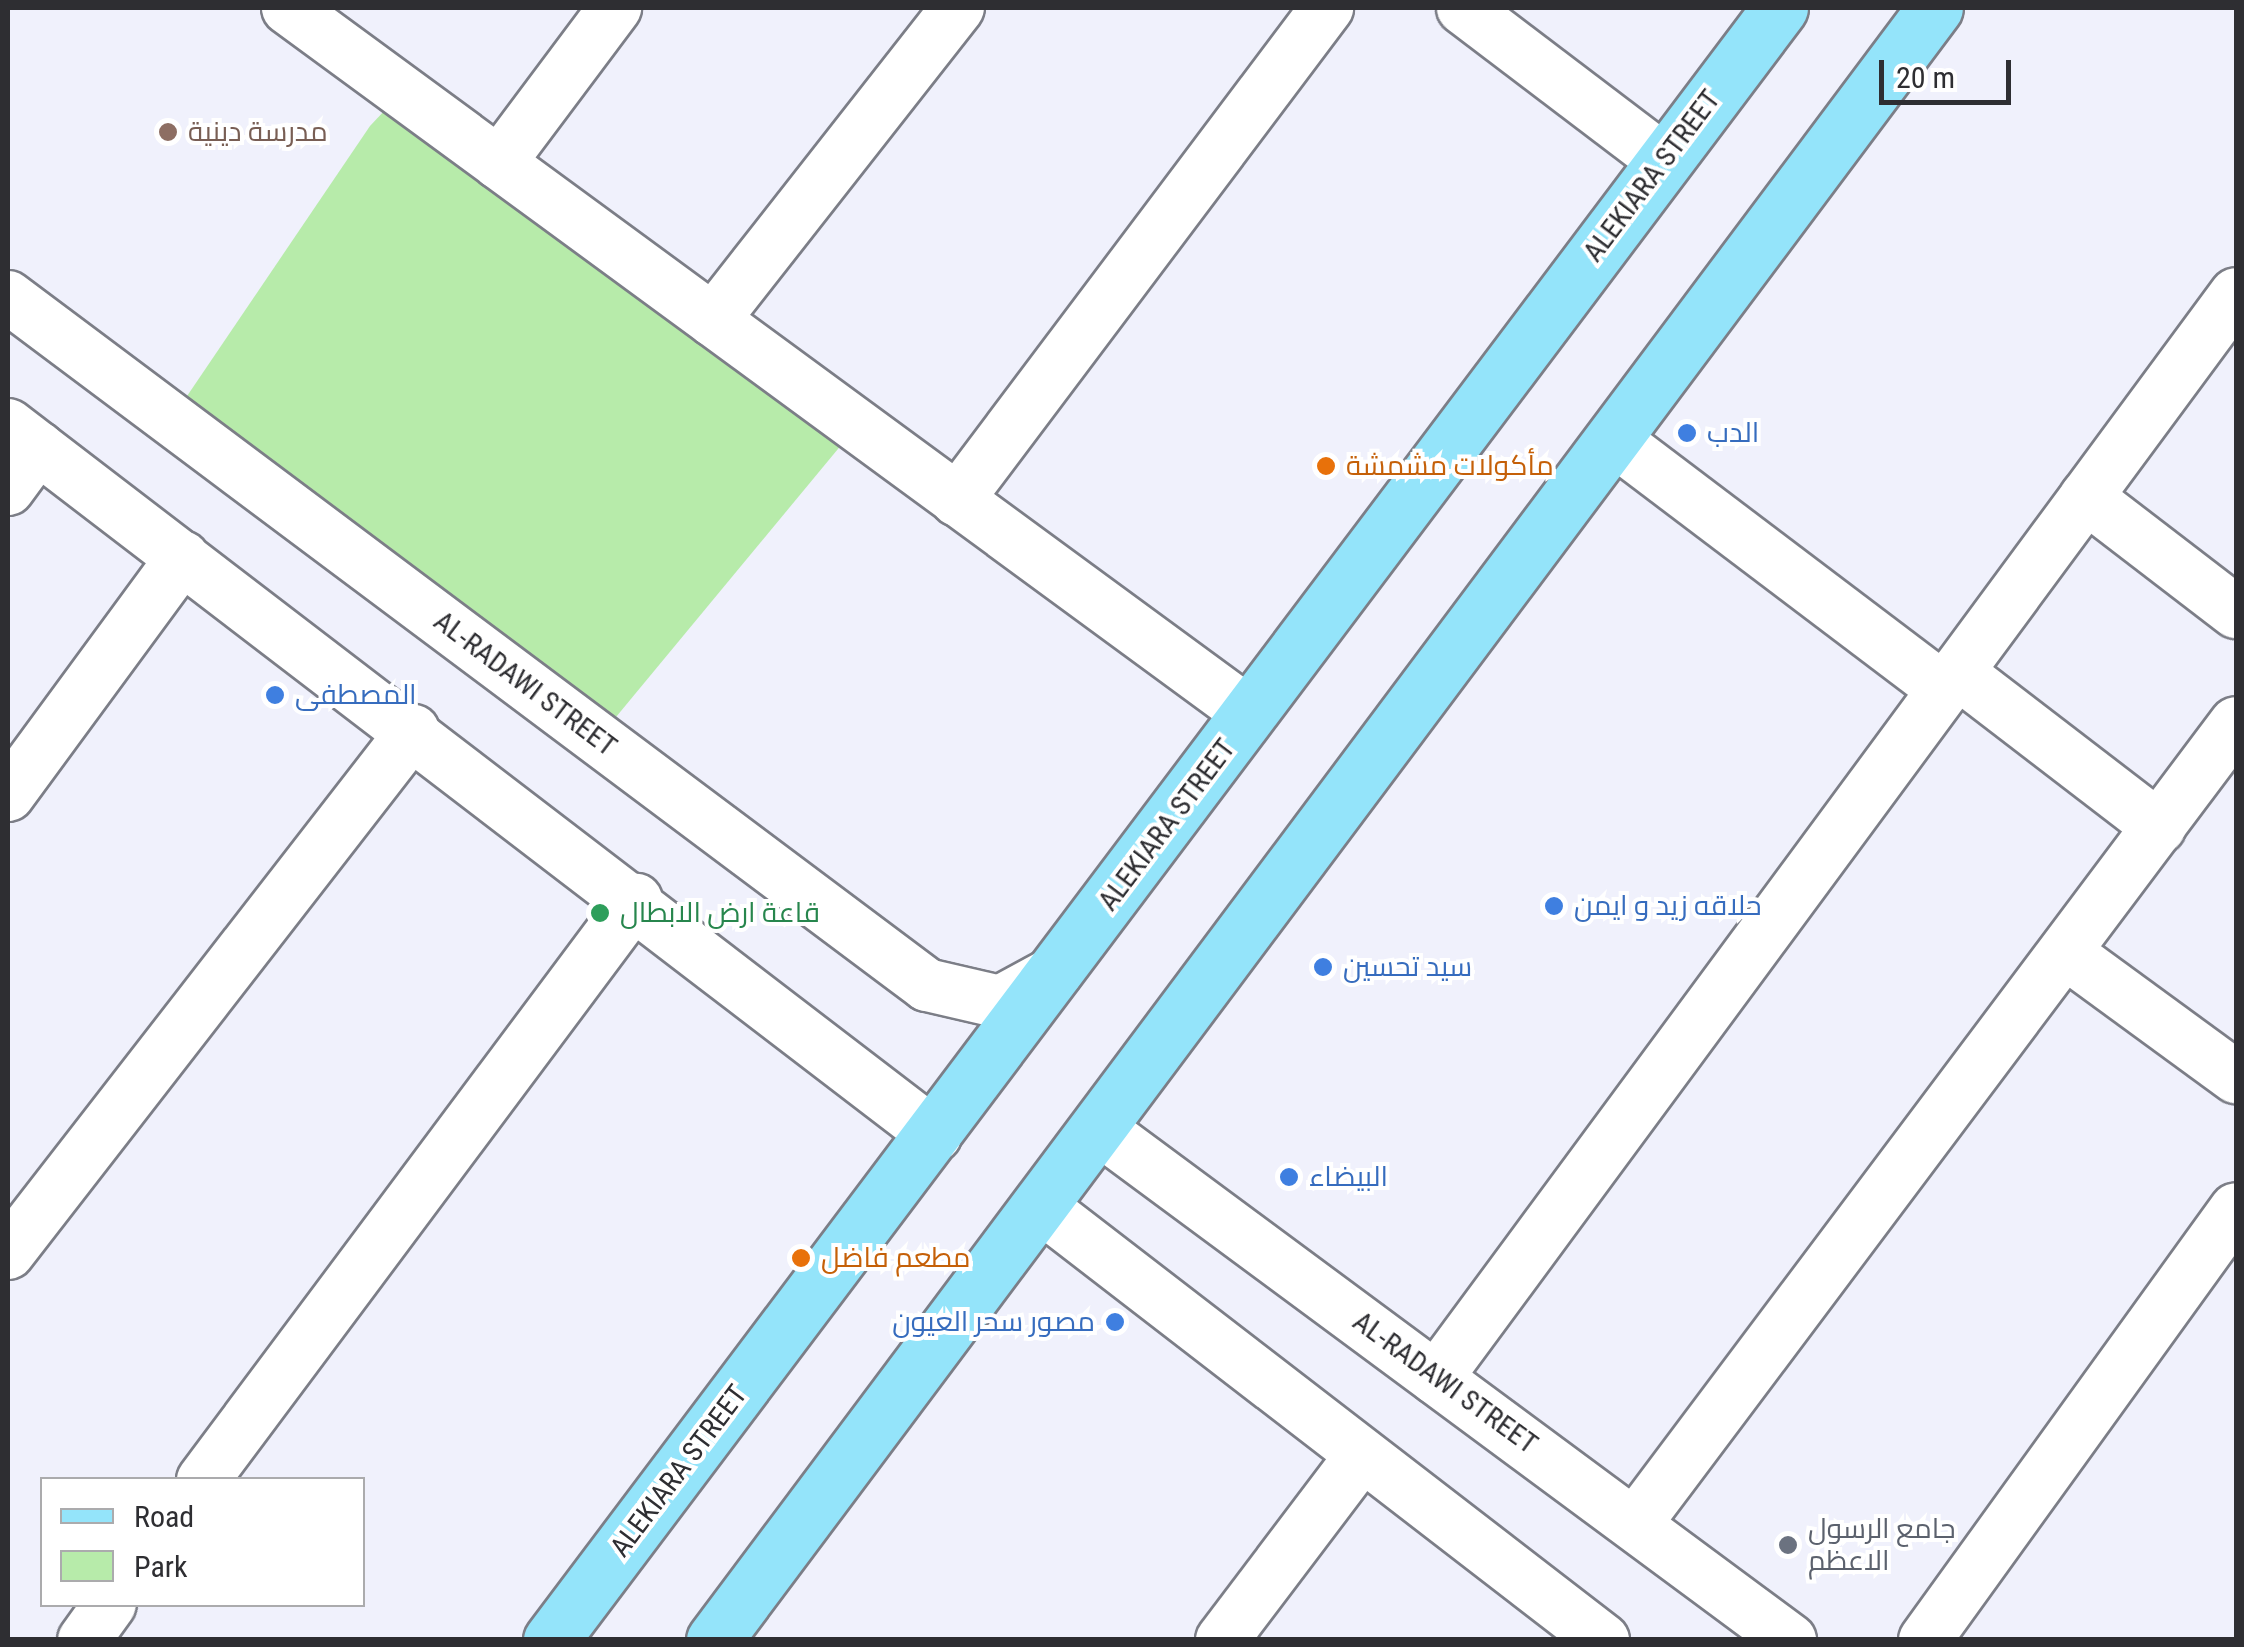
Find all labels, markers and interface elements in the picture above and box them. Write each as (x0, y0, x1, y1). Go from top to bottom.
scale bar (1884, 40, 2016, 102)
text: 20 m (1896, 60, 1955, 95)
street label: ALEKIARA STREET (1577, 84, 1727, 268)
place label: مدرسة دينية (188, 115, 328, 149)
marker: مدرسة دينية (157, 121, 179, 143)
place label: الدب (1707, 416, 1759, 450)
marker: الدب (1676, 422, 1698, 444)
place label: مأكولات مشمشة (1346, 449, 1554, 483)
marker: مأكولات مشمشة (1315, 455, 1337, 477)
street label: AL-RADAWI STREET (427, 604, 623, 764)
place label: المصطفى (295, 678, 417, 712)
marker: المصطفى (264, 684, 286, 706)
street label: ALEKIARA STREET (1092, 733, 1242, 917)
place label: حلاقه زيد و ايمن (1574, 889, 1762, 923)
marker: حلاقه زيد و ايمن (1543, 895, 1565, 917)
place label: قاعة ارض الابطال (620, 896, 820, 930)
marker: قاعة ارض الابطال (589, 902, 611, 924)
place label: سيد تحسين (1343, 950, 1472, 984)
marker: سيد تحسين (1312, 956, 1334, 978)
place label: البيضاء (1309, 1160, 1388, 1194)
marker: البيضاء (1278, 1166, 1300, 1188)
place label: مطعم فاضل (821, 1241, 970, 1275)
marker: مطعم فاضل (790, 1247, 812, 1269)
place label: مصور سحر العيون (892, 1305, 1095, 1339)
street label: AL-RADAWI STREET (1346, 1305, 1544, 1461)
marker: مصور سحر العيون (1104, 1311, 1126, 1333)
street label: ALEKIARA STREET (604, 1379, 754, 1563)
legend (40, 1477, 365, 1607)
text: Road (134, 1499, 194, 1534)
place label: جامع الرسول الاعظم (1808, 1512, 1955, 1578)
marker: جامع الرسول الاعظم (1777, 1534, 1799, 1556)
text: Park (134, 1549, 188, 1584)

